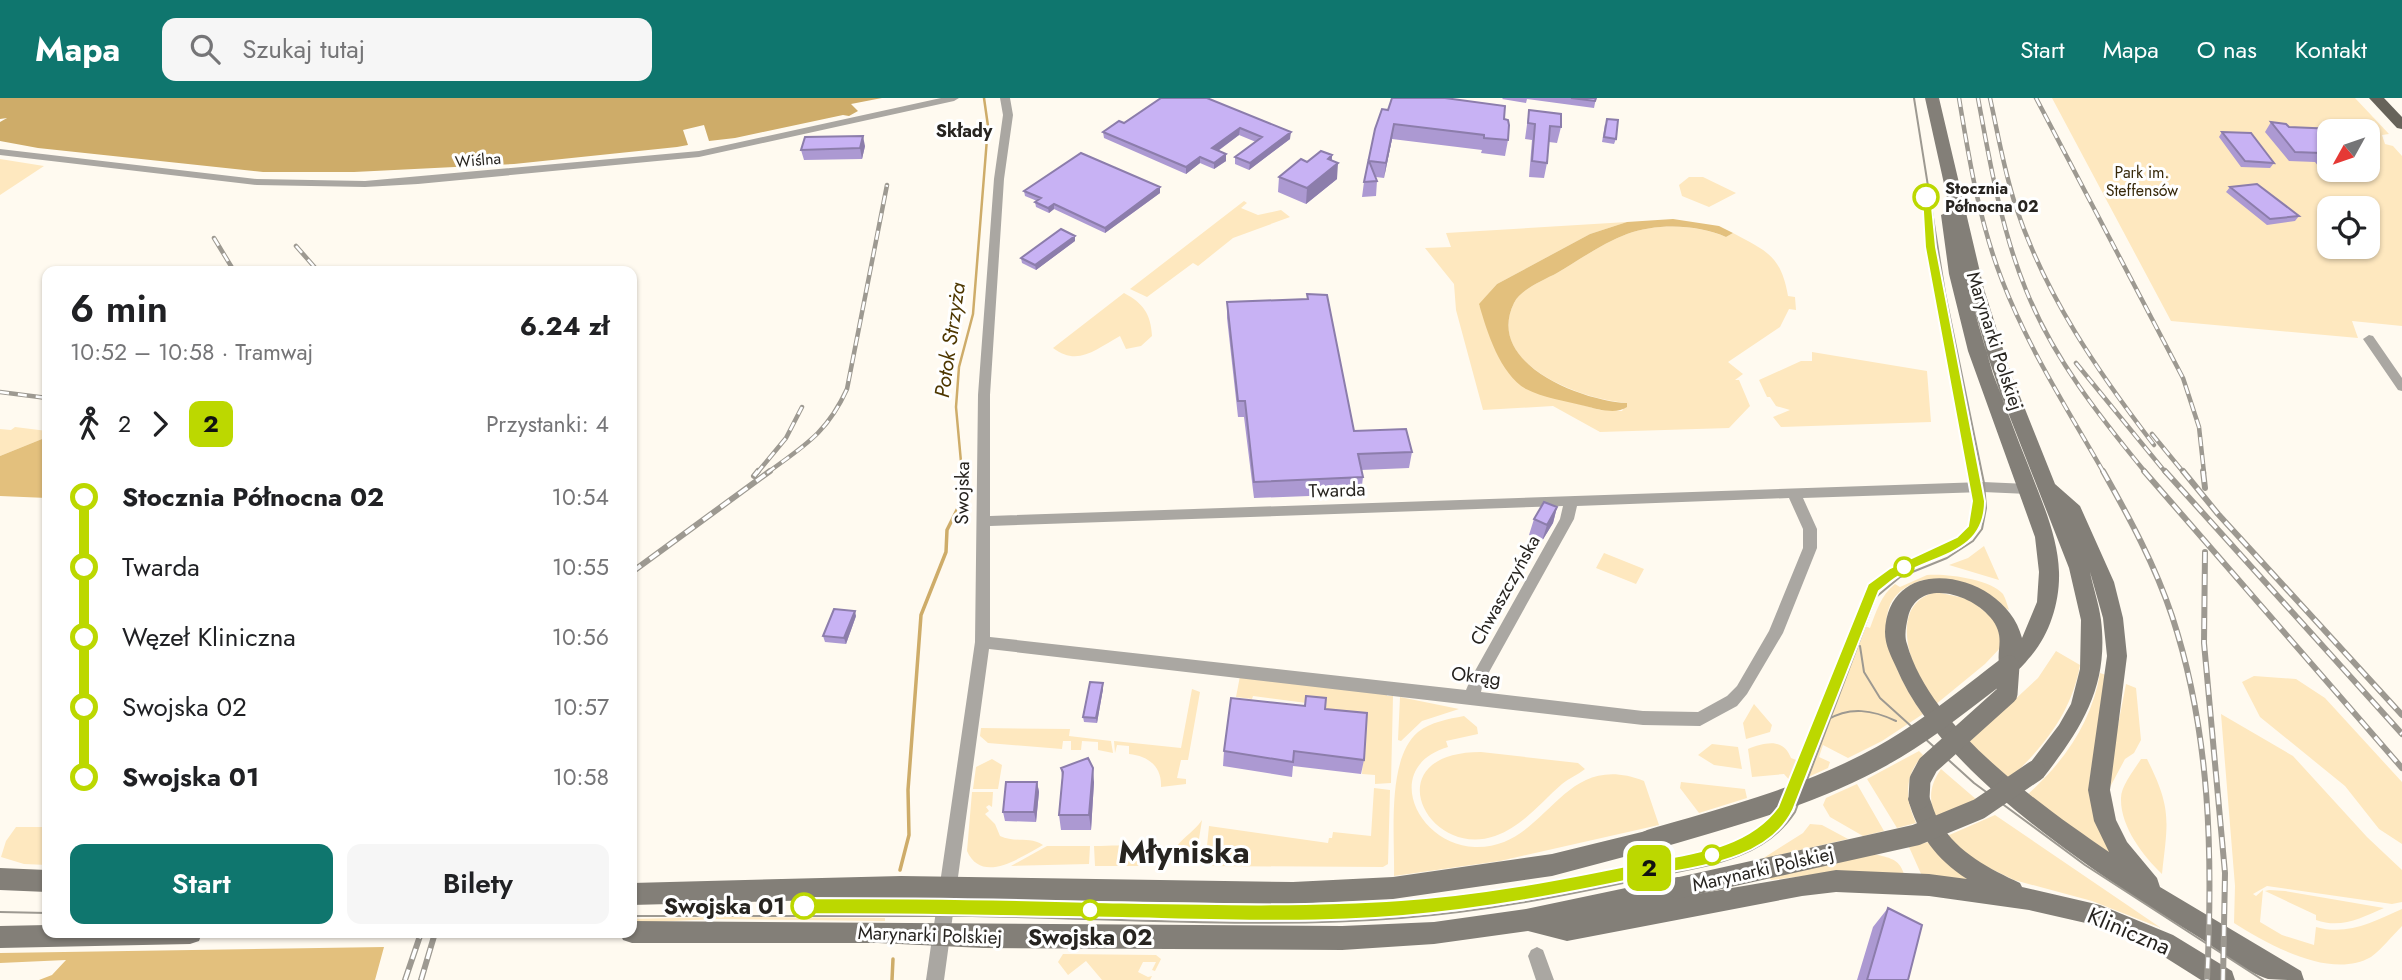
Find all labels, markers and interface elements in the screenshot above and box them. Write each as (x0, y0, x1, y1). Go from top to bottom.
search box (162, 18, 652, 81)
text: Mapa (35, 26, 120, 73)
icon: search (186, 30, 224, 68)
text: Szukaj tutaj (242, 30, 365, 68)
text: Start (2020, 32, 2065, 67)
text: Mapa (2103, 32, 2159, 67)
text: O nas (2197, 32, 2257, 67)
text: Kontakt (2295, 32, 2367, 67)
district label: Składy (936, 118, 993, 144)
north arrow (2317, 119, 2380, 182)
map controls (2317, 119, 2380, 259)
street label: Wiślna (454, 147, 502, 173)
park label: Park im. Steffensów (2106, 161, 2178, 202)
place label: Stocznia Północna 02 (1945, 177, 2039, 218)
marker: Stocznia Północna 02 (1913, 184, 1939, 210)
button: locate (2317, 196, 2380, 259)
street label: Marynarki Polskiej (1960, 268, 2030, 414)
water label: Potok Strzyża (927, 280, 973, 400)
text: 6 min (70, 281, 168, 336)
text: 6.24 zł (520, 307, 609, 345)
text: 10:52 – 10:58 · Tramwaj (70, 335, 313, 369)
icon: walk (70, 405, 108, 443)
icon: forward (141, 405, 179, 443)
text: 2 (203, 406, 219, 441)
text: 2 (118, 407, 131, 441)
text: Przystanki: 4 (486, 407, 609, 441)
street label: Swojska (948, 461, 976, 525)
street label: Twarda (1308, 476, 1366, 504)
text: Stocznia Północna 02 (122, 478, 384, 516)
text: 10:54 (552, 480, 609, 514)
street label: Chwaszczyńska (1463, 530, 1547, 650)
text: Twarda (122, 548, 200, 586)
text: 10:55 (552, 550, 609, 584)
unlabelled marker (1894, 557, 1914, 577)
text: Węzeł Kliniczna (122, 618, 296, 656)
text: 10:56 (552, 620, 609, 654)
street label: Okrąg (1450, 660, 1502, 692)
text: Swojska 02 (122, 688, 247, 726)
text: 10:57 (553, 690, 609, 724)
text: Swojska 01 (122, 758, 259, 796)
text: 10:58 (552, 760, 609, 794)
district label: Młyniska (1118, 829, 1250, 875)
street label: Marynarki Polskiej (1689, 840, 1837, 898)
button: Start (70, 844, 333, 924)
button: Bilety (347, 844, 609, 924)
line badge: 2 (1626, 845, 1672, 891)
unlabelled marker (1702, 845, 1722, 865)
text: 2 (1641, 850, 1657, 885)
place label: Swojska 01 (664, 889, 785, 923)
marker: Swojska 01 (791, 893, 817, 919)
street label: Kliniczna (2082, 898, 2176, 964)
marker: Swojska 02 (1080, 900, 1100, 920)
street label: Marynarki Polskiej (857, 919, 1003, 951)
place label: Swojska 02 (1028, 920, 1152, 954)

